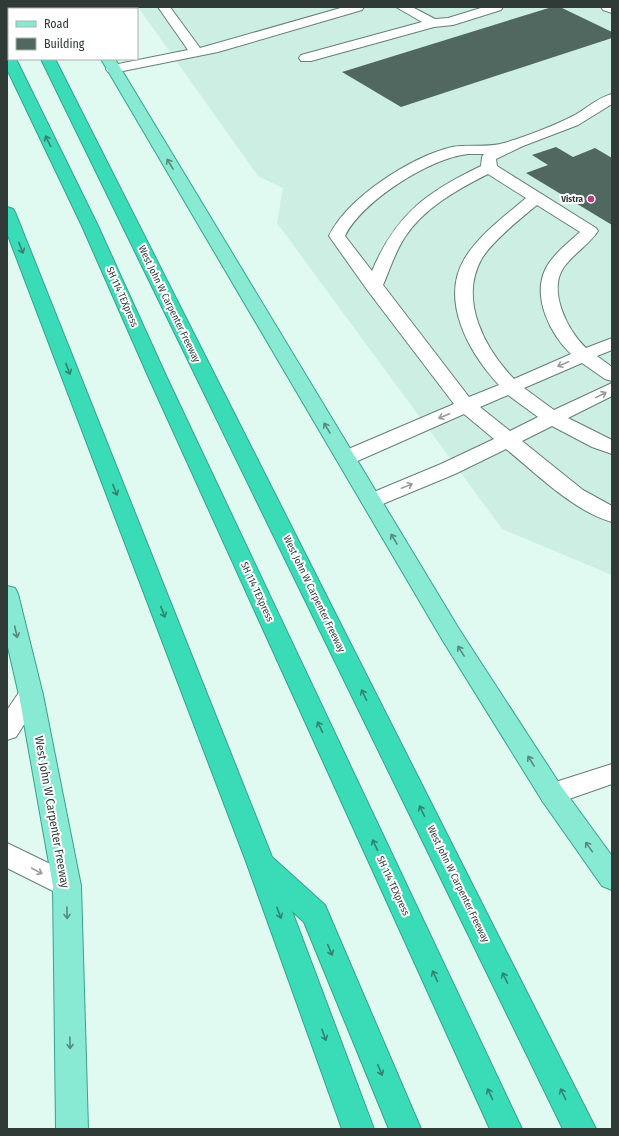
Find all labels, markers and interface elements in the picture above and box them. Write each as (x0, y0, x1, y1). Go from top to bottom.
legend (8, 8, 138, 60)
text: Road (44, 17, 69, 31)
text: Building (44, 37, 85, 51)
one-way arrow (44, 135, 51, 147)
one-way arrow (166, 158, 174, 170)
place label: Vistra (560, 194, 584, 204)
marker: Vistra (586, 194, 596, 204)
one-way arrow (18, 242, 26, 254)
street label: West John W Carpenter Freeway (135, 244, 203, 365)
street label: SH 114 TEXpress (103, 265, 141, 329)
one-way arrow (558, 361, 570, 369)
one-way arrow (65, 363, 73, 375)
one-way arrow (594, 391, 606, 398)
one-way arrow (438, 413, 450, 420)
one-way arrow (323, 422, 331, 434)
one-way arrow (400, 481, 412, 489)
one-way arrow (112, 484, 120, 496)
one-way arrow (390, 533, 398, 545)
street label: West John W Carpenter Freeway (280, 534, 348, 655)
street label: SH 114 TEXpress (238, 560, 276, 624)
one-way arrow (159, 605, 167, 617)
one-way arrow (13, 625, 20, 638)
one-way arrow (457, 646, 465, 657)
one-way arrow (360, 689, 367, 701)
one-way arrow (316, 721, 323, 733)
street label: West John W Carpenter Freeway (32, 735, 72, 890)
one-way arrow (526, 755, 534, 767)
one-way arrow (418, 806, 425, 818)
street label: West John W Carpenter Freeway (424, 824, 492, 945)
one-way arrow (370, 839, 378, 851)
one-way arrow (585, 841, 593, 852)
street label: SH 114 TEXpress (374, 854, 412, 918)
one-way arrow (31, 868, 43, 875)
one-way arrow (63, 906, 71, 919)
one-way arrow (275, 907, 283, 919)
one-way arrow (327, 943, 334, 955)
one-way arrow (431, 970, 438, 982)
one-way arrow (501, 972, 508, 984)
one-way arrow (320, 1029, 328, 1041)
one-way arrow (66, 1036, 74, 1049)
one-way arrow (377, 1063, 385, 1075)
one-way arrow (486, 1088, 493, 1100)
one-way arrow (559, 1088, 566, 1100)

